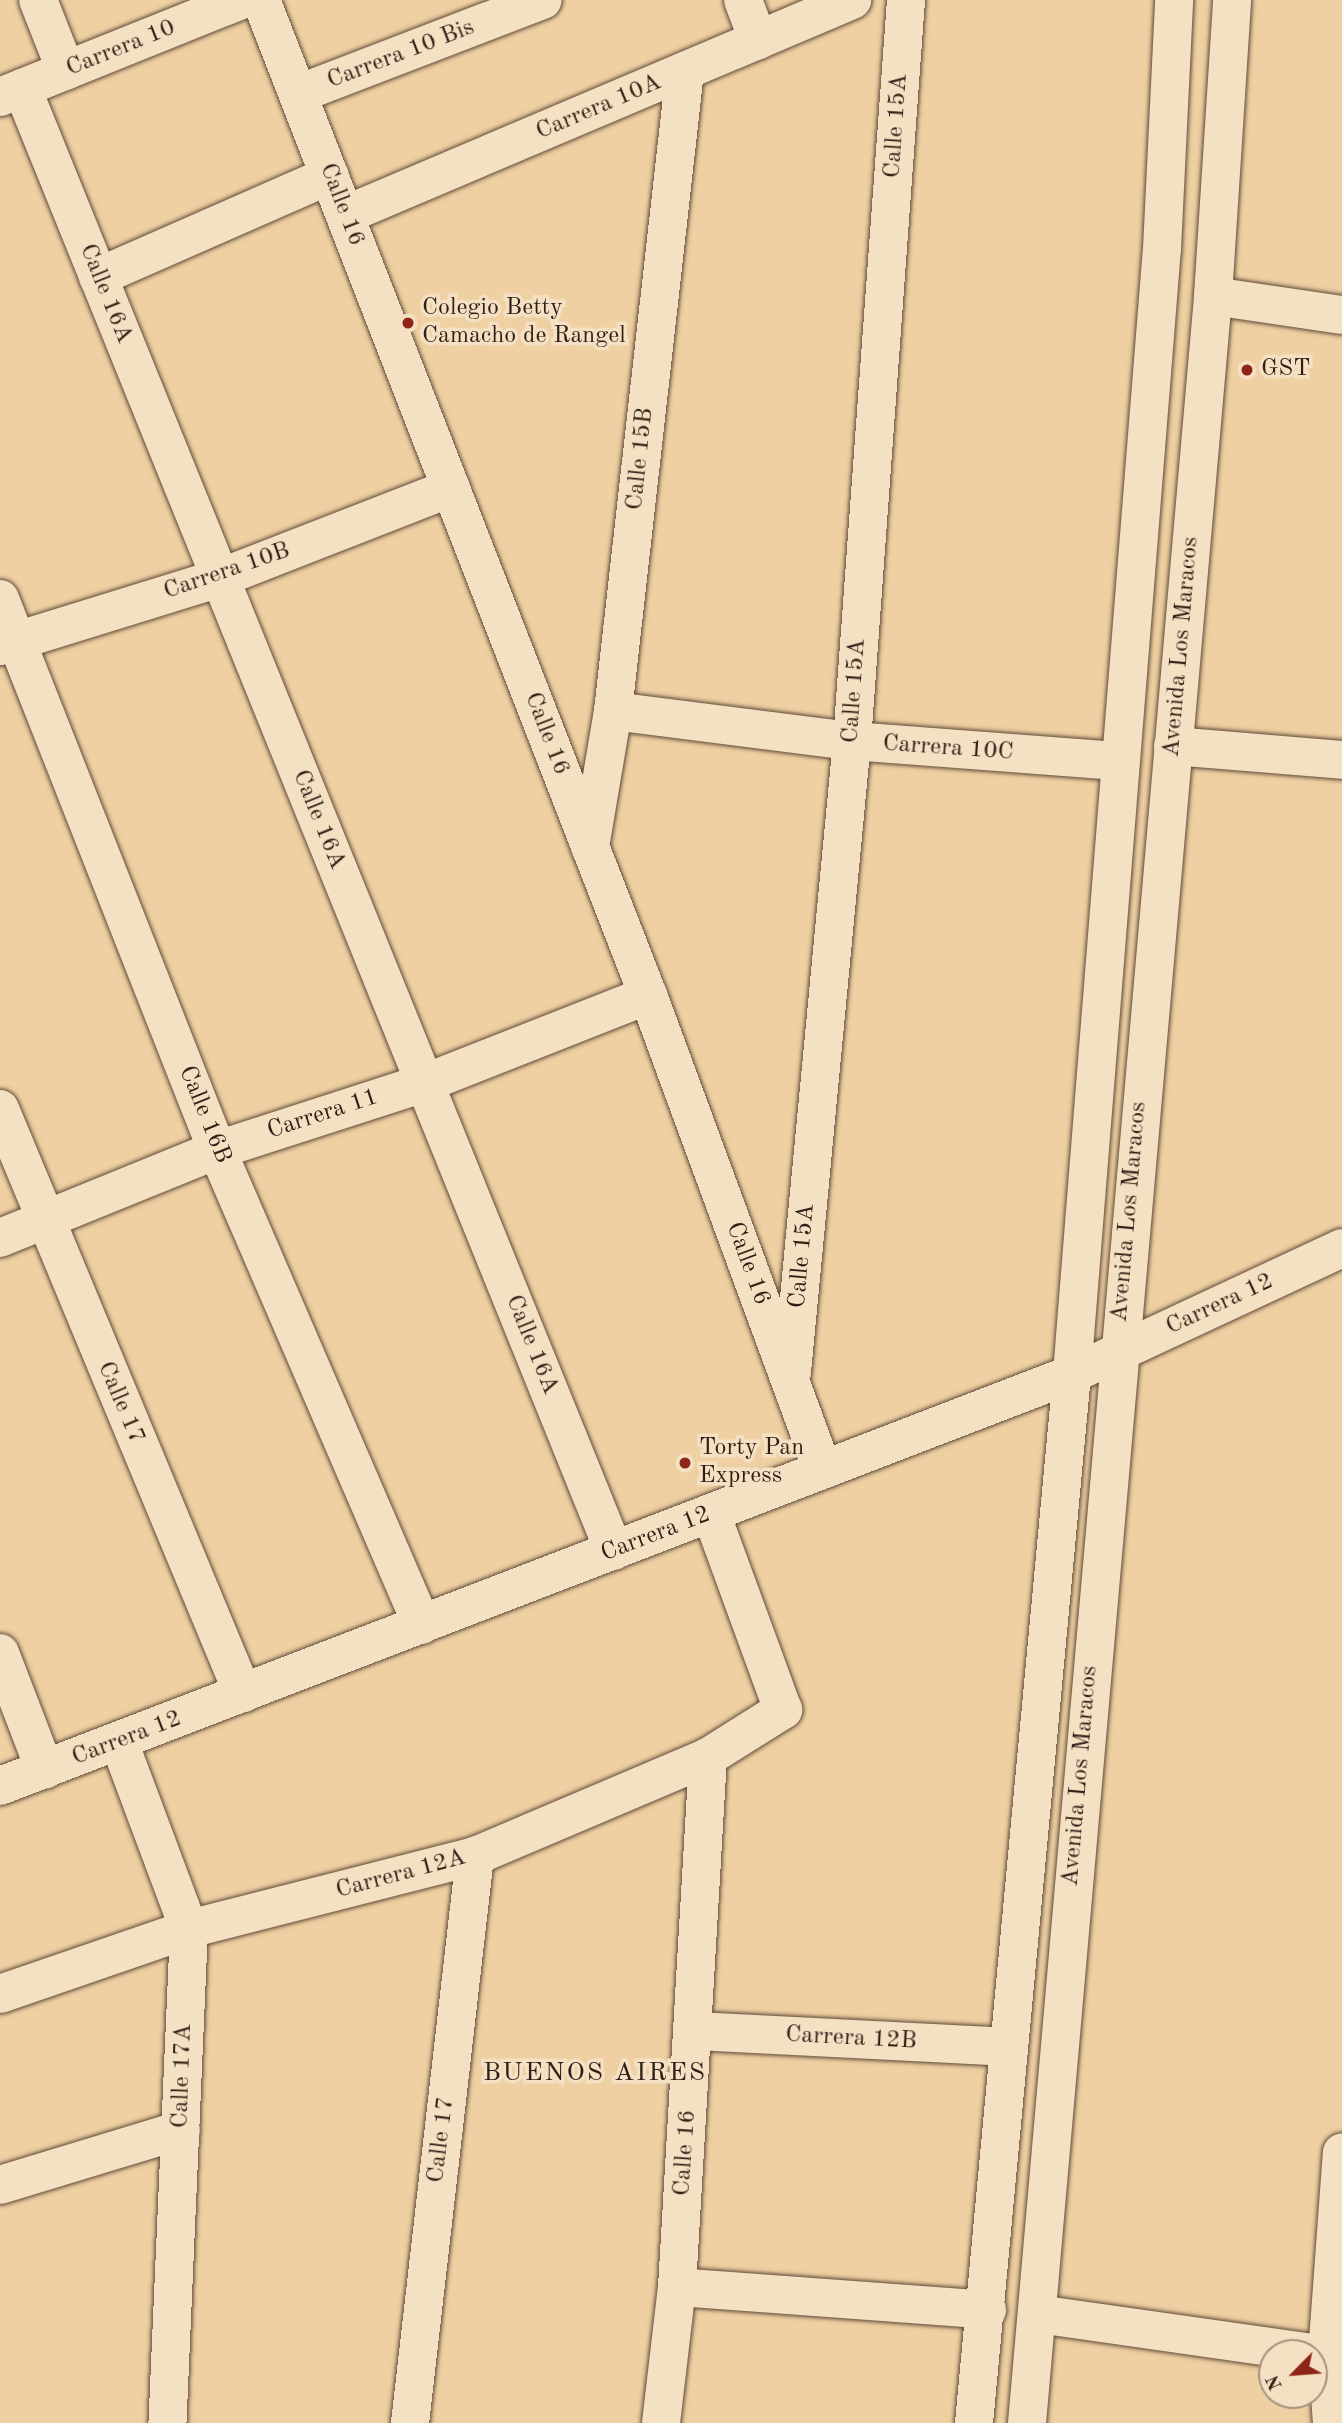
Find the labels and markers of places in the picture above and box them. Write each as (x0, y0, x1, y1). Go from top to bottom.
place label: Colegio Betty Camacho de Rangel (422, 295, 626, 351)
marker: Colegio Betty Camacho de Rangel (400, 315, 416, 331)
place label: GST (1261, 356, 1310, 384)
marker: GST (1239, 362, 1255, 378)
place label: Torty Pan Express (699, 1435, 804, 1491)
marker: Torty Pan Express (677, 1455, 693, 1471)

